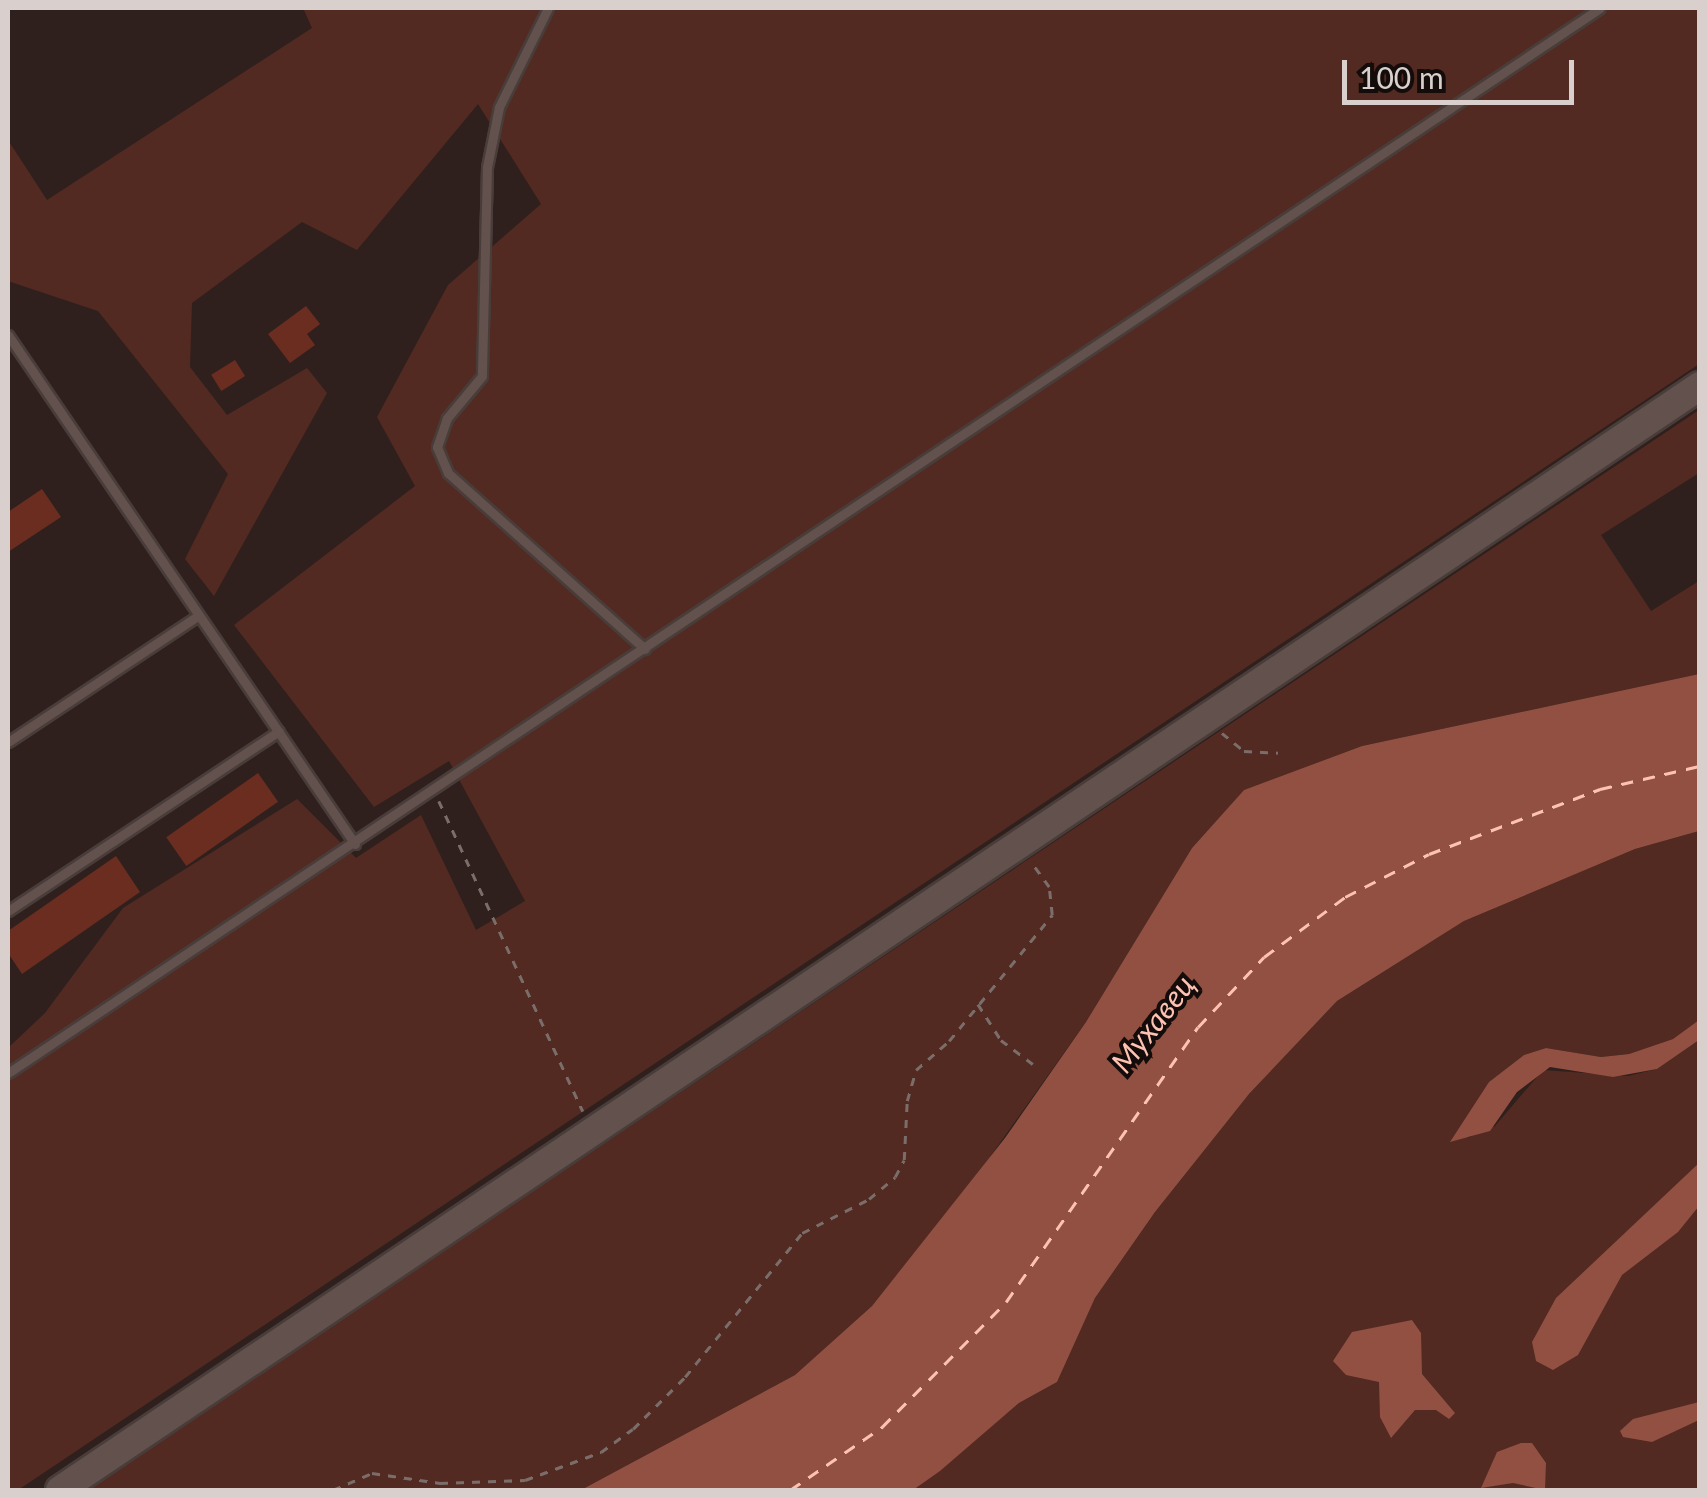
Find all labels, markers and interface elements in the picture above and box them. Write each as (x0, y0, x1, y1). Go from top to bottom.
scale bar (1347, 40, 1580, 102)
text: 100 m (1359, 59, 1444, 95)
water label: Мухавец (1103, 967, 1201, 1079)

